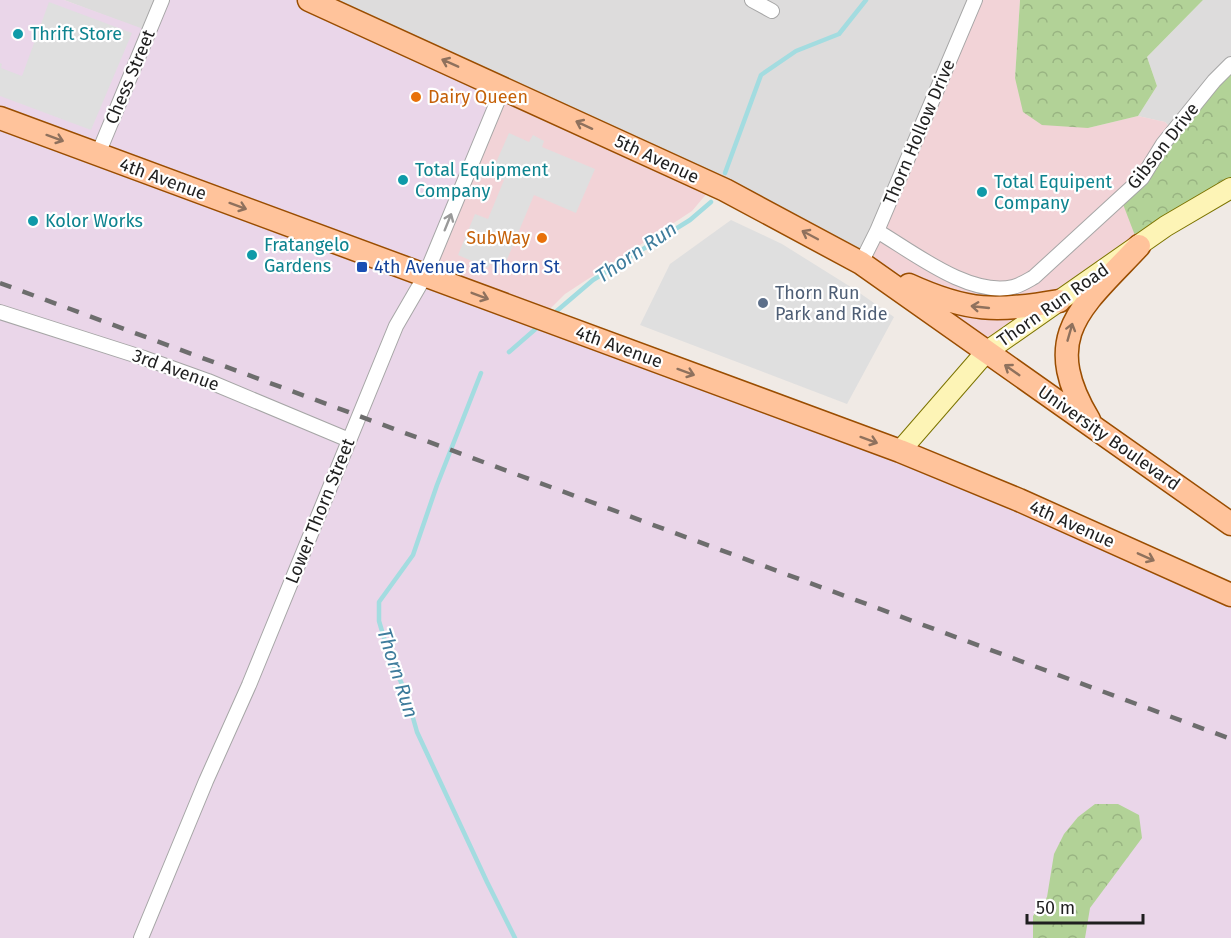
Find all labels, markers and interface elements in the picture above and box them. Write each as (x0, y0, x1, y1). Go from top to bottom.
place label: Thrift Store (30, 23, 122, 45)
street label: Chess Street (100, 26, 160, 128)
marker: Thrift Store (11, 27, 25, 41)
street label: Thorn Hollow Drive (878, 56, 960, 208)
one-way arrow (441, 57, 459, 69)
place label: Dairy Queen (428, 86, 528, 108)
marker: Dairy Queen (409, 90, 423, 104)
street label: Gibson Drive (1122, 98, 1204, 194)
one-way arrow (576, 119, 594, 130)
street label: 5th Avenue (611, 130, 703, 188)
one-way arrow (45, 134, 64, 145)
street label: 4th Avenue (116, 153, 210, 205)
place label: Total Equipment Company (415, 159, 549, 202)
place label: Total Equipent Company (994, 171, 1112, 214)
marker: Total Equipment Company (396, 173, 410, 187)
marker: Total Equipent Company (975, 185, 989, 199)
one-way arrow (228, 202, 246, 213)
place label: Kolor Works (45, 210, 143, 232)
one-way arrow (443, 213, 454, 231)
marker: Kolor Works (26, 214, 40, 228)
water label: Thorn Run (591, 216, 681, 288)
place label: SubWay (466, 227, 530, 249)
one-way arrow (801, 229, 819, 240)
marker: SubWay (535, 231, 549, 245)
place label: Fratangelo Gardens (264, 234, 350, 277)
marker: Fratangelo Gardens (245, 248, 259, 262)
place label: 4th Avenue at Thorn St (374, 256, 560, 278)
street label: Thorn Run Road (993, 258, 1113, 352)
marker: 4th Avenue at Thorn St (355, 260, 369, 274)
place label: Thorn Run Park and Ride (775, 282, 888, 325)
one-way arrow (470, 292, 489, 303)
marker: Thorn Run Park and Ride (756, 296, 770, 310)
one-way arrow (970, 301, 990, 312)
street label: 4th Avenue (572, 321, 666, 373)
one-way arrow (1065, 323, 1077, 342)
street label: 3rd Avenue (130, 344, 222, 396)
one-way arrow (1004, 364, 1020, 376)
one-way arrow (677, 368, 695, 379)
street label: University Boulevard (1034, 381, 1184, 495)
street label: Lower Thorn Street (281, 435, 359, 587)
one-way arrow (859, 435, 878, 446)
street label: 4th Avenue (1026, 495, 1118, 553)
one-way arrow (1136, 551, 1154, 563)
water label: Thorn Run (372, 625, 424, 721)
scale bar (1027, 887, 1142, 925)
text: 50 m (1036, 897, 1075, 919)

